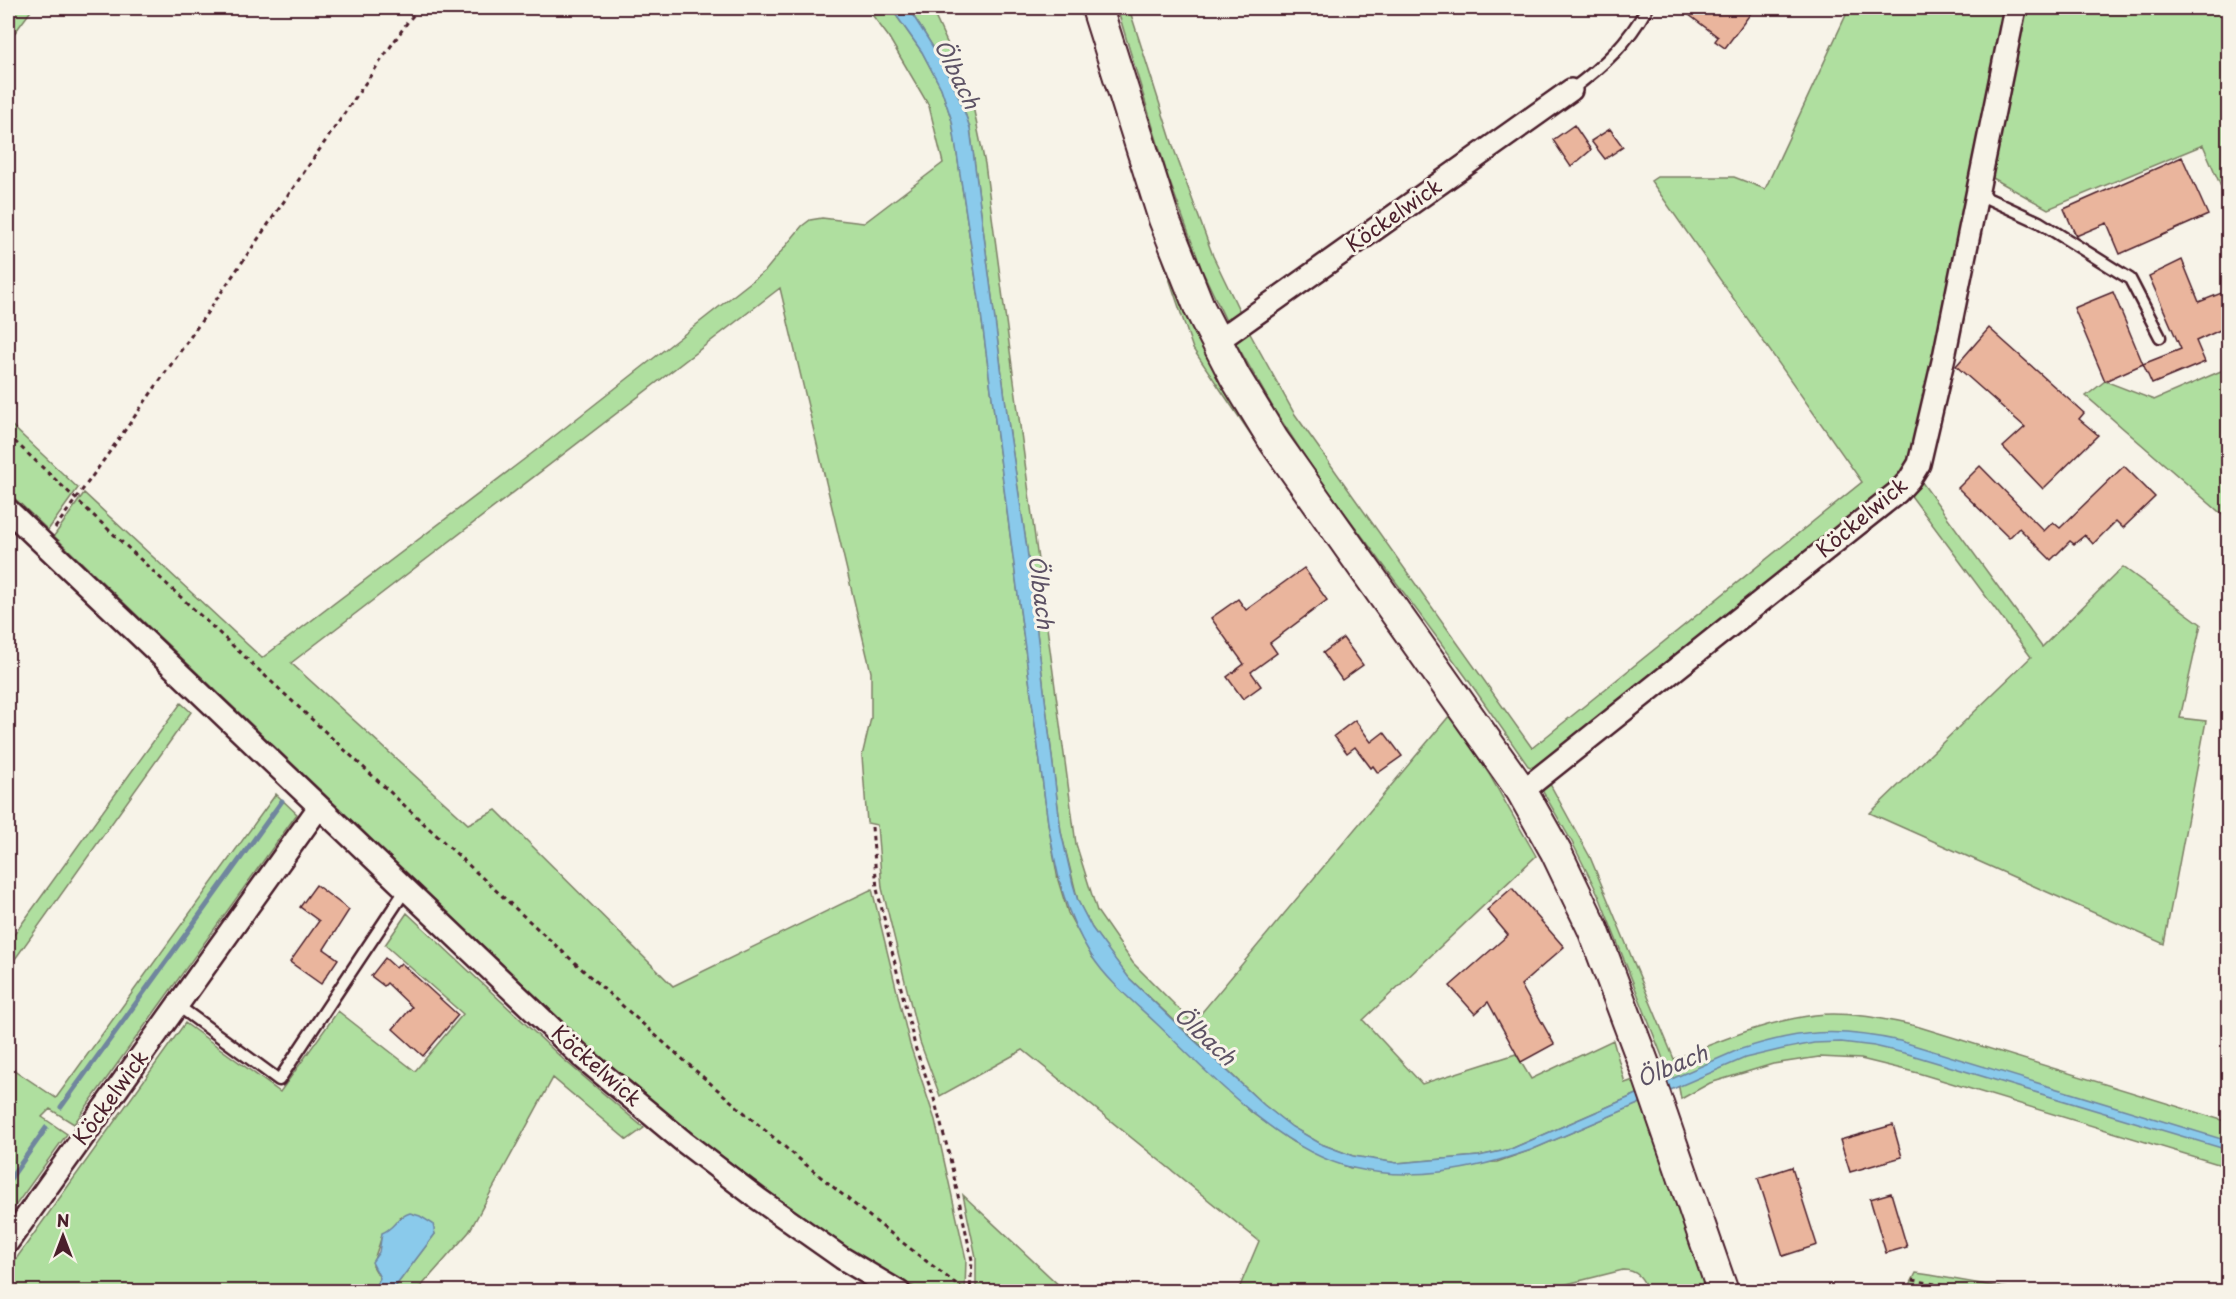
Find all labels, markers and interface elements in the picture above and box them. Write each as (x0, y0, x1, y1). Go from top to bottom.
water label: Ölbach (927, 33, 990, 115)
street label: Köckelwick (1338, 169, 1448, 259)
street label: Köckelwick (1808, 468, 1914, 564)
water label: Ölbach (1022, 553, 1064, 632)
water label: Ölbach (1168, 998, 1245, 1073)
street label: Köckelwick (545, 1016, 650, 1113)
water label: Ölbach (1631, 1035, 1713, 1094)
street label: Köckelwick (64, 1042, 155, 1151)
north arrow (33, 1206, 93, 1266)
text: N (57, 1208, 69, 1232)

